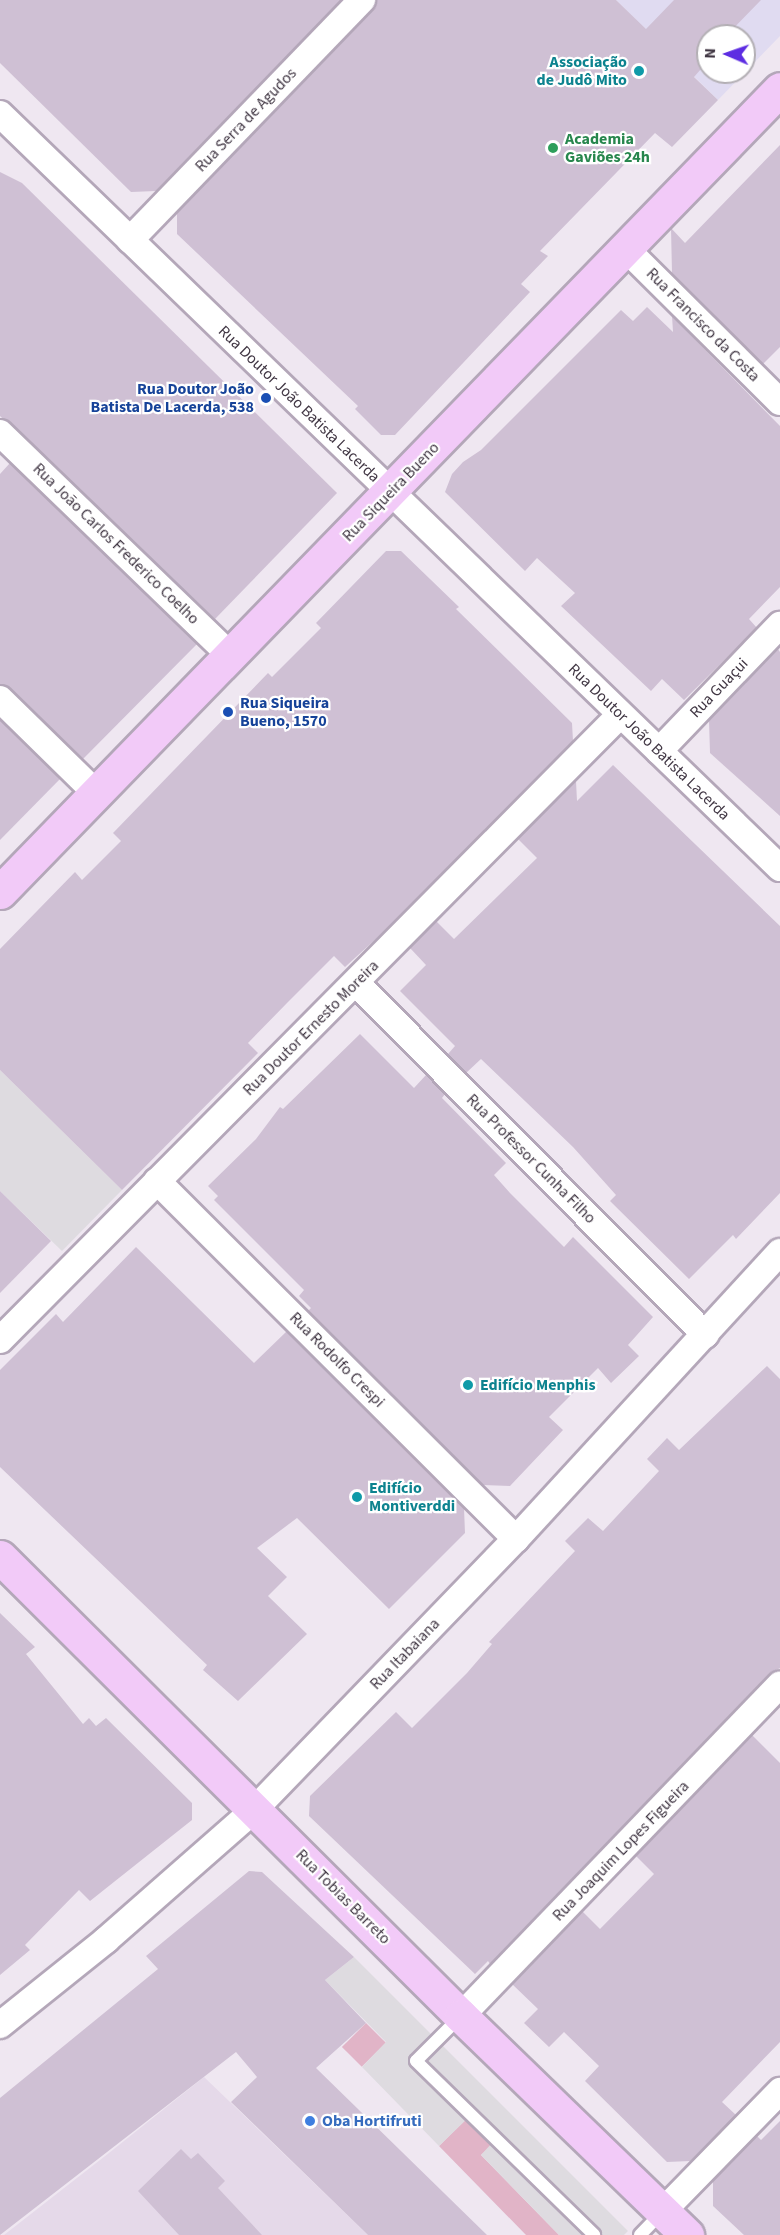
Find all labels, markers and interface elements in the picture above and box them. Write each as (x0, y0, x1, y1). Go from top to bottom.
north arrow (696, 24, 756, 84)
text: N (699, 48, 721, 59)
place label: Associação de Judô Mito (537, 52, 627, 90)
street label: Rua Serra de Agudos (191, 64, 301, 176)
marker: Associação de Judô Mito (632, 64, 646, 78)
place label: Academia Gaviões 24h (565, 129, 650, 167)
marker: Academia Gaviões 24h (546, 141, 560, 155)
street label: Rua Francisco da Costa (642, 264, 764, 386)
street label: Rua Doutor João Batista Lacerda (214, 322, 384, 486)
place label: Rua Doutor João Batista De Lacerda, 538 (91, 379, 254, 417)
marker: Rua Doutor João Batista De Lacerda, 538 (259, 391, 273, 405)
street label: Rua Siqueira Bueno (339, 438, 443, 546)
street label: Rua João Carlos Frederico Coelho (29, 459, 203, 629)
street label: Rua Guaçui (686, 654, 752, 722)
street label: Rua Doutor João Batista Lacerda (564, 660, 734, 824)
place label: Rua Siqueira Bueno, 1570 (240, 693, 329, 731)
marker: Rua Siqueira Bueno, 1570 (221, 705, 235, 719)
street label: Rua Doutor Ernesto Moreira (239, 956, 383, 1100)
street label: Rua Professor Cunha Filho (462, 1090, 600, 1228)
street label: Rua Rodolfo Crespi (285, 1308, 389, 1412)
place label: Edifício Menphis (480, 1375, 595, 1395)
marker: Edifício Menphis (461, 1378, 475, 1392)
place label: Edifício Montiverddi (369, 1478, 455, 1516)
marker: Edifício Montiverddi (350, 1490, 364, 1504)
street label: Rua Itabaiana (366, 1614, 444, 1694)
street label: Rua Joaquim Lopes Figueira (549, 1777, 693, 1925)
street label: Rua Tobias Barreto (292, 1846, 394, 1948)
place label: Oba Hortifruti (322, 2111, 422, 2131)
marker: Oba Hortifruti (303, 2114, 317, 2128)

